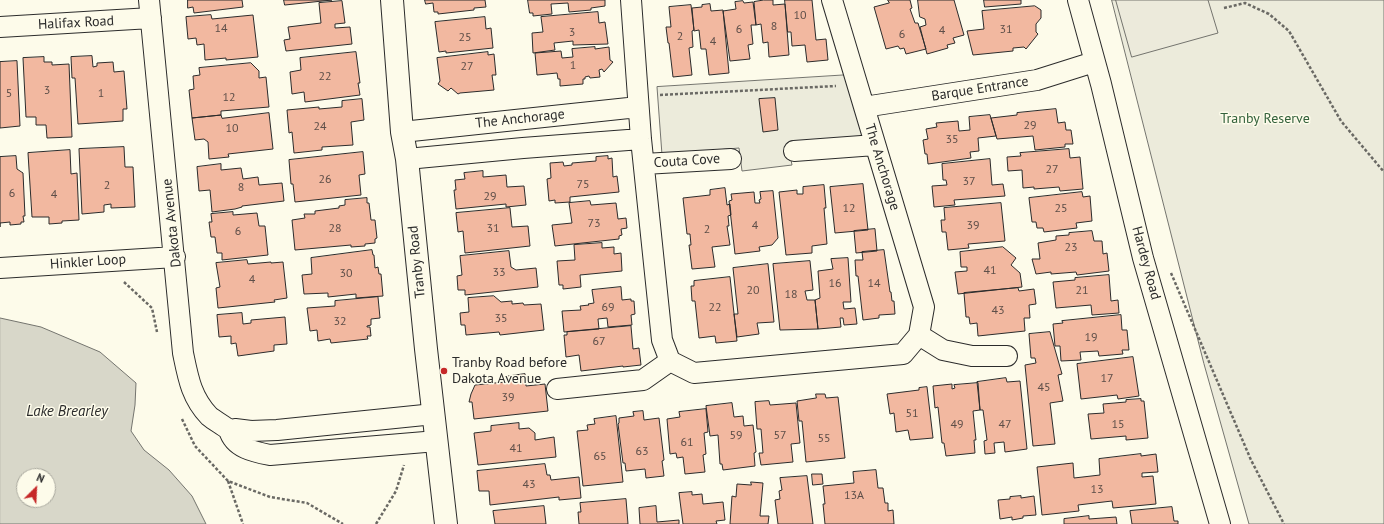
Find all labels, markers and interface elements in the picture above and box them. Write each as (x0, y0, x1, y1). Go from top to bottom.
house number: 10 (793, 9, 807, 23)
street label: Halifax Road (38, 13, 114, 33)
house number: 8 (771, 20, 777, 34)
house number: 14 (214, 22, 228, 36)
house number: 6 (736, 23, 742, 37)
house number: 31 (999, 23, 1013, 37)
house number: 4 (939, 24, 945, 38)
house number: 3 (569, 26, 575, 40)
house number: 6 (899, 28, 905, 42)
house number: 2 (677, 30, 683, 44)
house number: 25 (458, 31, 472, 45)
house number: 4 (710, 35, 716, 49)
house number: 1 (570, 59, 576, 73)
house number: 27 (460, 60, 474, 74)
house number: 22 (318, 70, 332, 84)
street label: Barque Entrance (930, 73, 1030, 105)
house number: 3 (44, 84, 50, 98)
house number: 5 (6, 87, 12, 101)
house number: 1 (98, 87, 104, 101)
house number: 12 (222, 91, 236, 105)
street label: The Anchorage (474, 106, 566, 132)
park label: Tranby Reserve (1220, 111, 1310, 127)
house number: 29 (1023, 119, 1037, 133)
house number: 24 (313, 120, 327, 134)
house number: 10 (225, 122, 239, 136)
street label: The Anchorage (861, 122, 903, 212)
house number: 35 (945, 133, 959, 147)
street label: Couta Cove (653, 150, 721, 172)
house number: 27 (1045, 163, 1059, 177)
house number: 26 (318, 173, 332, 187)
house number: 37 (962, 175, 976, 189)
street label: Dakota Avenue (159, 178, 185, 268)
house number: 75 (576, 178, 590, 192)
house number: 2 (104, 179, 110, 193)
house number: 8 (238, 181, 244, 195)
house number: 6 (9, 187, 15, 201)
house number: 4 (51, 188, 57, 202)
house number: 29 (483, 190, 497, 204)
house number: 12 (842, 202, 856, 216)
house number: 25 (1054, 202, 1068, 216)
house number: 73 (587, 217, 601, 231)
house number: 4 (752, 219, 758, 233)
house number: 39 (966, 219, 980, 233)
house number: 28 (328, 222, 342, 236)
house number: 31 (486, 222, 500, 236)
house number: 2 (704, 223, 710, 237)
street label: Hardey Road (1128, 224, 1164, 302)
house number: 6 (235, 225, 241, 239)
street label: Tranby Road (405, 225, 429, 299)
house number: 23 (1064, 241, 1078, 255)
street label: Hinkler Loop (49, 251, 127, 273)
house number: 41 (983, 264, 997, 278)
house number: 33 (492, 266, 506, 280)
house number: 30 (339, 267, 353, 281)
house number: 4 (249, 273, 255, 287)
house number: 16 (828, 277, 842, 291)
house number: 14 (867, 277, 881, 291)
house number: 20 (746, 284, 760, 298)
house number: 21 (1075, 284, 1089, 298)
house number: 18 (784, 288, 798, 302)
house number: 69 (601, 301, 615, 315)
house number: 22 (708, 301, 722, 315)
house number: 43 (991, 304, 1005, 318)
house number: 35 (494, 312, 508, 326)
house number: 32 (333, 315, 347, 329)
house number: 19 (1084, 331, 1098, 345)
house number: 67 (592, 335, 606, 349)
place label: Tranby Road before Dakota Avenue (452, 355, 567, 388)
marker: Tranby Road before Dakota Avenue (439, 366, 449, 376)
house number: 17 (1100, 372, 1114, 386)
house number: 45 (1037, 381, 1051, 395)
house number: 39 (501, 391, 515, 405)
water label: Lake Brearley (26, 403, 108, 421)
house number: 51 (905, 407, 919, 421)
house number: 49 (950, 418, 964, 432)
house number: 47 (998, 418, 1012, 432)
house number: 15 (1111, 418, 1125, 432)
house number: 59 (729, 429, 743, 443)
house number: 57 (773, 429, 787, 443)
house number: 55 (817, 432, 831, 446)
house number: 61 (680, 436, 694, 450)
house number: 41 (509, 442, 523, 456)
house number: 63 (635, 445, 649, 459)
house number: 65 (593, 450, 607, 464)
north arrow (16, 468, 56, 508)
text: N (34, 470, 47, 486)
house number: 43 (522, 478, 536, 492)
house number: 13 (1090, 483, 1104, 497)
house number: 13A (844, 489, 864, 503)

